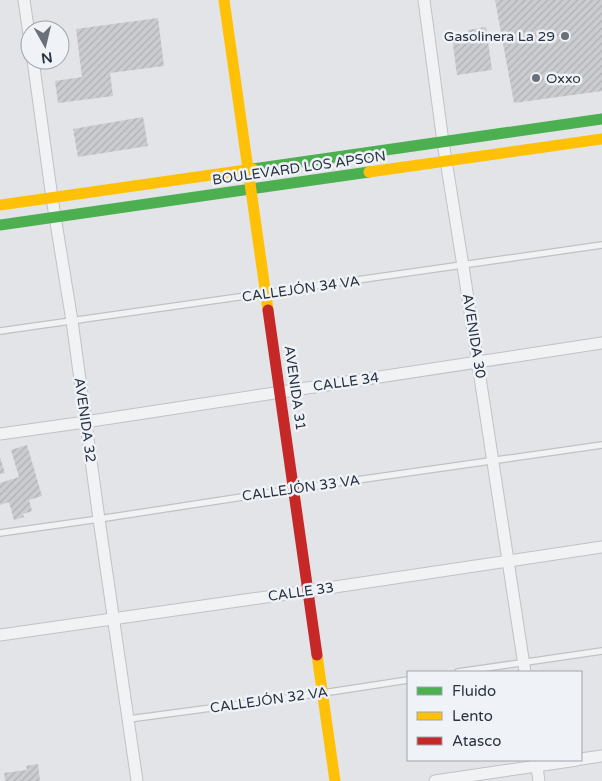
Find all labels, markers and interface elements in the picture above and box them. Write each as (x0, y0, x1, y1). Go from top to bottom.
north arrow (20, 20, 70, 70)
place label: Gasolinera La 29 (444, 28, 555, 45)
marker: Gasolinera La 29 (559, 30, 571, 42)
text: N (40, 48, 53, 67)
place label: Oxxo (546, 70, 581, 87)
marker: Oxxo (530, 72, 542, 84)
street label: BOULEVARD LOS APSON (211, 147, 387, 189)
street label: CALLEJÓN 34 VA (241, 272, 361, 306)
street label: AVENIDA 30 (459, 292, 489, 380)
street label: AVENIDA 31 (281, 344, 309, 432)
street label: CALLE 34 (312, 369, 380, 395)
street label: AVENIDA 32 (71, 376, 99, 464)
street label: CALLEJÓN 33 VA (241, 471, 361, 505)
street label: CALLE 33 (267, 579, 335, 605)
legend (407, 671, 582, 761)
text: Fluido (452, 682, 496, 700)
street label: CALLEJÓN 32 VA (209, 683, 329, 717)
text: Lento (452, 707, 493, 725)
text: Atasco (452, 732, 501, 750)

